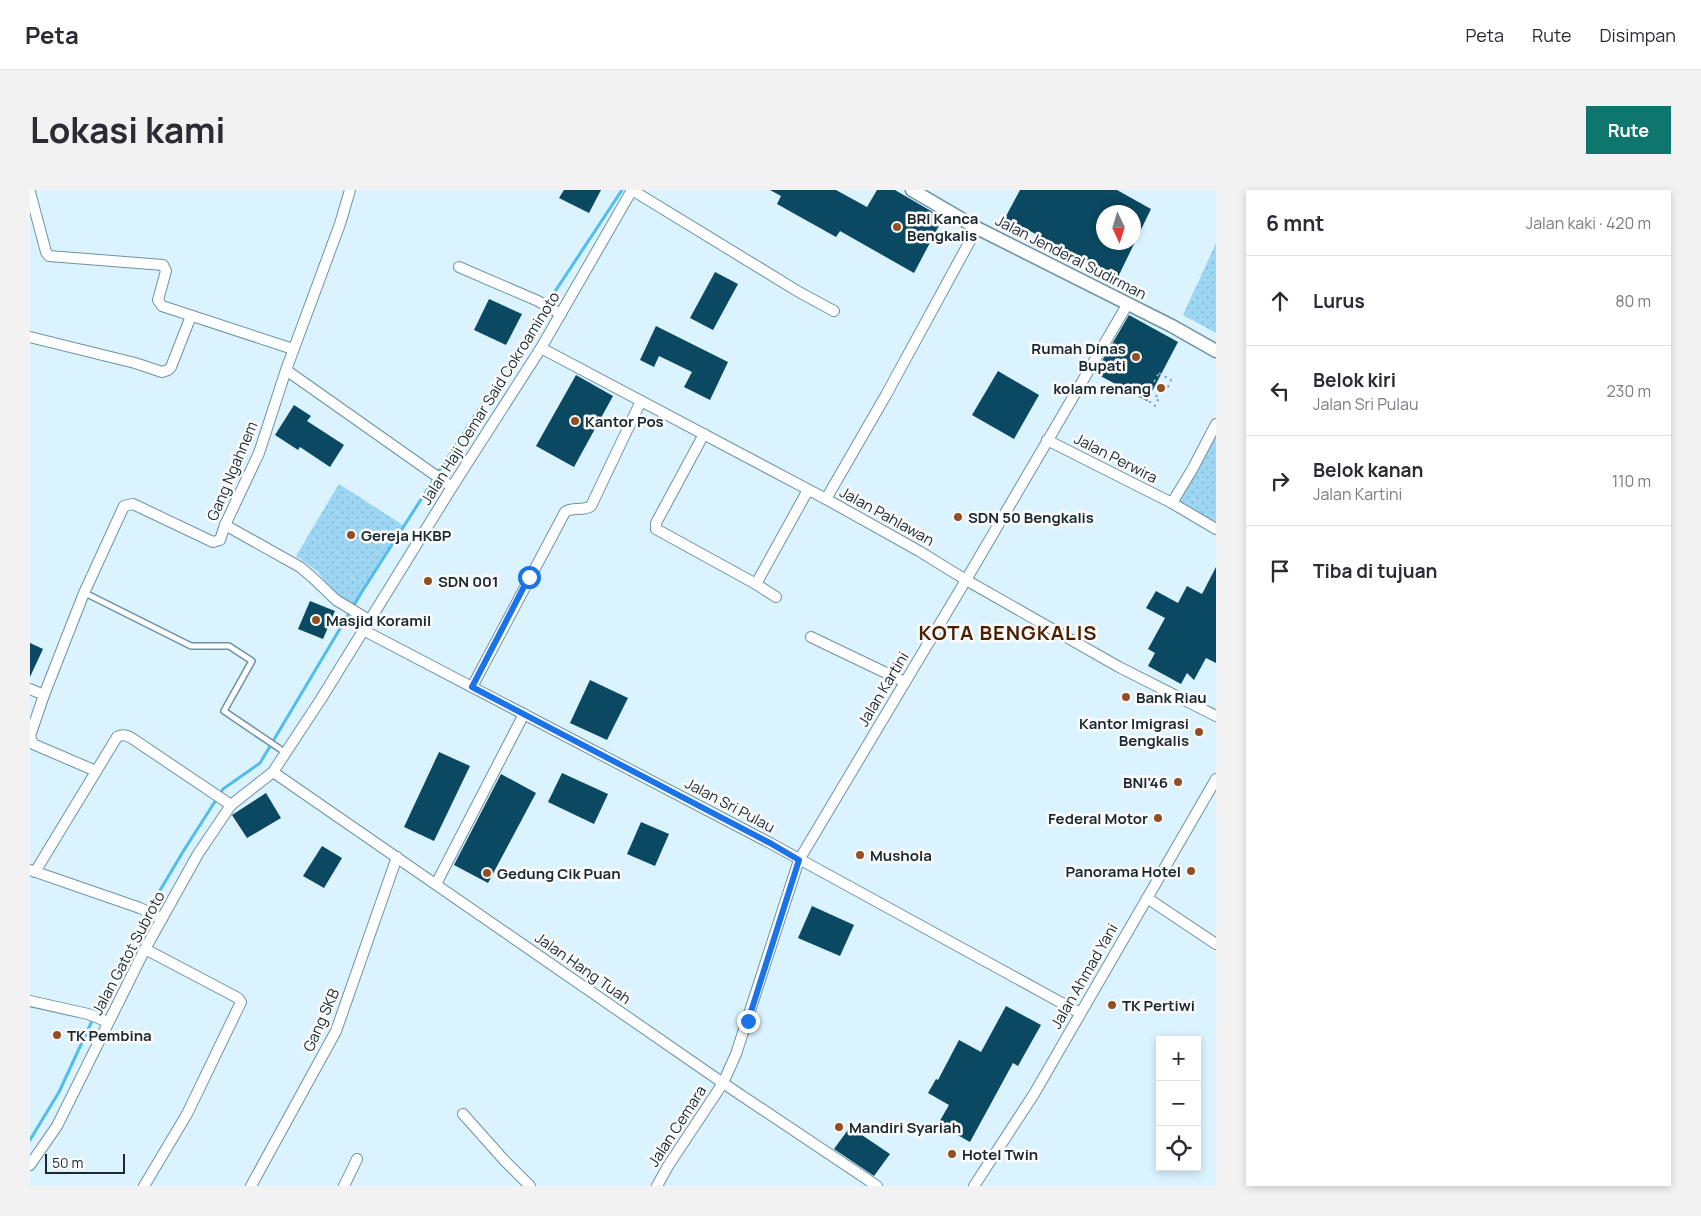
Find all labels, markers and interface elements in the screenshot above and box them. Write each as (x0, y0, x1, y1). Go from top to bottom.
text: Peta (25, 18, 79, 51)
text: Peta (1465, 23, 1504, 47)
text: Rute (1532, 23, 1571, 47)
text: Disimpan (1599, 23, 1676, 47)
text: Lokasi kami (30, 106, 225, 154)
button: Rute (1586, 106, 1671, 154)
north arrow (1096, 205, 1141, 250)
place label: BRI Kanca Bengkalis (907, 208, 978, 246)
text: 6 mnt (1266, 209, 1324, 237)
street label: Jalan Jenderal Sudirman (992, 210, 1150, 304)
text: Jalan kaki · 420 m (1526, 212, 1651, 234)
marker: BRI Kanca Bengkalis (891, 221, 903, 233)
street label: Jalan Haji Oemar Said Cokroaminoto (415, 287, 565, 509)
icon: ahead (1266, 287, 1294, 315)
text: Lurus (1313, 288, 1365, 314)
text: 80 m (1615, 290, 1651, 312)
place label: Rumah Dinas Bupati (1031, 338, 1126, 376)
marker: Rumah Dinas Bupati (1130, 351, 1142, 363)
text: Belok kiri (1313, 367, 1396, 393)
icon: left (1266, 377, 1294, 405)
place label: kolam renang (1053, 378, 1151, 399)
text: 230 m (1607, 380, 1651, 402)
marker: kolam renang (1155, 382, 1167, 394)
text: Jalan Sri Pulau (1313, 393, 1419, 415)
place label: Kantor Pos (585, 411, 664, 432)
marker: Kantor Pos (569, 415, 581, 427)
street label: Gang Ngahnem (202, 418, 262, 524)
street label: Jalan Perwira (1071, 428, 1161, 488)
text: Belok kanan (1313, 457, 1423, 483)
icon: right (1266, 467, 1294, 495)
text: 110 m (1612, 470, 1651, 492)
street label: Jalan Pahlawan (836, 481, 938, 551)
text: Jalan Kartini (1313, 483, 1402, 505)
place label: SDN 50 Bengkalis (968, 507, 1094, 528)
marker: SDN 50 Bengkalis (952, 511, 964, 523)
place label: Gereja HKBP (361, 525, 452, 546)
marker: Gereja HKBP (345, 529, 357, 541)
icon: arrive (1266, 557, 1294, 585)
text: Tiba di tujuan (1313, 558, 1437, 584)
route start (518, 566, 541, 589)
place label: SDN 001 (438, 571, 498, 592)
marker: SDN 001 (422, 575, 434, 587)
place label: Masjid Koramil (326, 610, 431, 631)
marker: Masjid Koramil (310, 614, 322, 626)
district label: KOTA BENGKALIS (918, 619, 1098, 646)
street label: Jalan Kartini (852, 648, 914, 730)
place label: Bank Riau (1136, 687, 1207, 708)
marker: Bank Riau (1120, 691, 1132, 703)
place label: Kantor Imigrasi Bengkalis (1079, 713, 1189, 751)
marker: Kantor Imigrasi Bengkalis (1193, 726, 1205, 738)
place label: BNI'46 (1123, 772, 1168, 793)
street label: Jalan Sri Pulau (681, 773, 779, 837)
marker: BNI'46 (1172, 776, 1184, 788)
place label: Federal Motor (1048, 808, 1148, 829)
marker: Federal Motor (1152, 812, 1164, 824)
place label: Mushola (870, 845, 932, 866)
marker: Mushola (854, 849, 866, 861)
place label: Panorama Hotel (1065, 861, 1181, 882)
place label: Gedung Cik Puan (497, 863, 621, 884)
marker: Panorama Hotel (1185, 865, 1197, 877)
marker: Gedung Cik Puan (481, 867, 493, 879)
street label: Jalan Gatot Subroto (87, 887, 170, 1019)
street label: Jalan Ahmad Yani (1045, 920, 1123, 1032)
street label: Jalan Hang Tuah (531, 927, 635, 1009)
street label: Gang SKB (298, 985, 344, 1055)
place label: TK Pertiwi (1122, 995, 1195, 1016)
marker: TK Pertiwi (1106, 999, 1118, 1011)
route end (737, 1010, 760, 1033)
place label: TK Pembina (67, 1025, 152, 1046)
marker: TK Pembina (51, 1029, 63, 1041)
map controls (1156, 1036, 1201, 1171)
button: + (1156, 1036, 1201, 1081)
street label: Jalan Cemara (643, 1081, 711, 1171)
button: − (1156, 1081, 1201, 1126)
place label: Mandiri Syariah (849, 1117, 961, 1138)
marker: Mandiri Syariah (833, 1121, 845, 1133)
button: locate (1156, 1126, 1201, 1171)
place label: Hotel Twin (962, 1144, 1038, 1165)
marker: Hotel Twin (946, 1148, 958, 1160)
scale bar (45, 1151, 125, 1174)
text: 50 m (52, 1153, 83, 1172)

